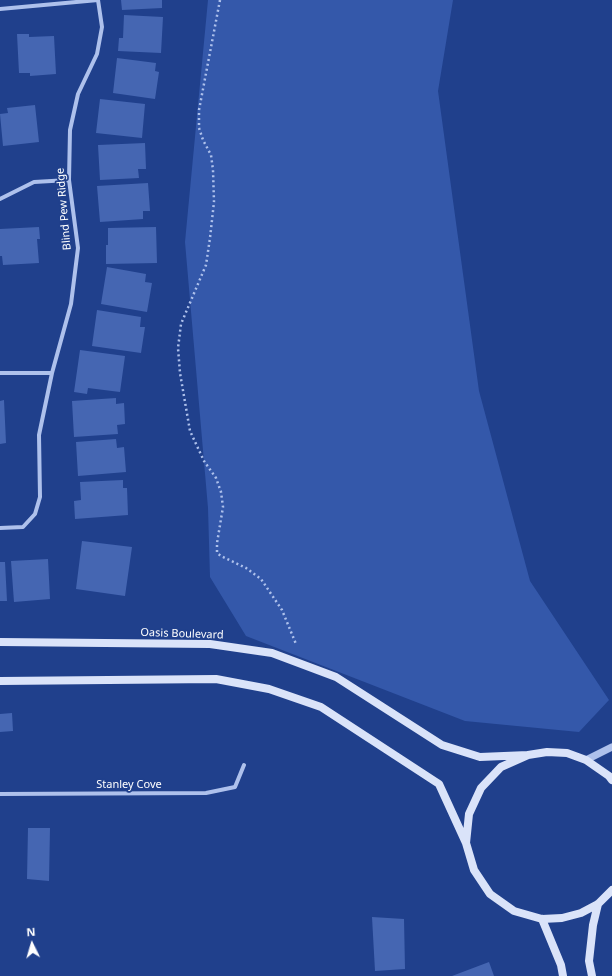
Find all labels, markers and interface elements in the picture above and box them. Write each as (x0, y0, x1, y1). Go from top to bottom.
street label: Blind Pew Ridge (54, 167, 74, 251)
street label: Oasis Boulevard (140, 626, 224, 642)
street label: Stanley Cove (96, 778, 162, 792)
north arrow (12, 924, 52, 964)
text: N (26, 924, 36, 939)

